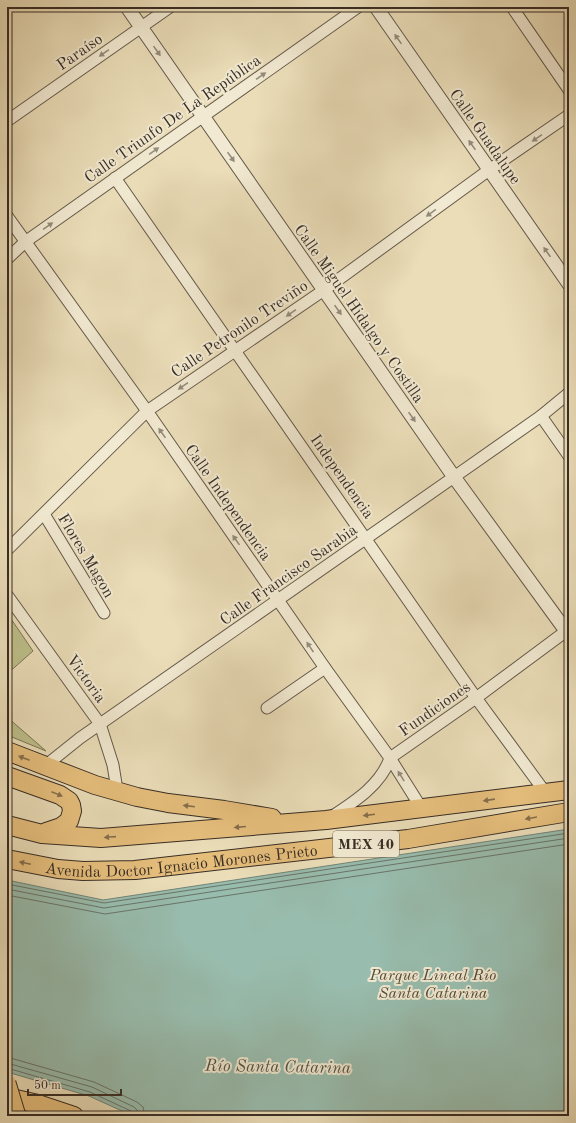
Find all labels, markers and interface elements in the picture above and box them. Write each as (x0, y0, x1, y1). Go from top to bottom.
street label: Paraíso (54, 31, 106, 74)
one-way arrow (394, 33, 402, 44)
one-way arrow (153, 45, 161, 56)
one-way arrow (99, 49, 109, 57)
street label: Calle Triunfo De La República (82, 52, 264, 187)
one-way arrow (255, 72, 266, 80)
street label: Calle Guadalupe (446, 87, 523, 188)
one-way arrow (532, 134, 542, 142)
one-way arrow (468, 140, 476, 151)
one-way arrow (149, 147, 159, 155)
one-way arrow (227, 152, 235, 162)
one-way arrow (425, 208, 436, 217)
one-way arrow (43, 222, 53, 230)
street label: Calle Miguel Hidalgo y Costilla (291, 222, 426, 406)
one-way arrow (543, 246, 551, 257)
street label: Calle Petronilo Treviño (169, 278, 311, 381)
one-way arrow (334, 305, 342, 315)
one-way arrow (286, 309, 296, 317)
one-way arrow (178, 382, 189, 390)
one-way arrow (408, 411, 416, 422)
one-way arrow (158, 428, 166, 438)
street label: Independencia (307, 432, 376, 522)
street label: Calle Independencia (181, 442, 273, 564)
street label: Flores Magon (54, 511, 117, 601)
street label: Calle Francisco Sarabia (218, 522, 361, 629)
one-way arrow (232, 535, 240, 545)
one-way arrow (306, 642, 314, 652)
street label: Victoria (63, 652, 108, 706)
street label: Fundiciones (397, 679, 474, 740)
one-way arrow (18, 755, 30, 761)
one-way arrow (398, 770, 405, 782)
one-way arrow (51, 791, 63, 797)
one-way arrow (483, 797, 495, 803)
one-way arrow (183, 803, 195, 809)
one-way arrow (363, 812, 375, 818)
one-way arrow (524, 816, 537, 822)
one-way arrow (234, 824, 246, 830)
road number: MEX 40 (333, 831, 399, 857)
one-way arrow (104, 834, 116, 841)
street label: Avenida Doctor Ignacio Morones Prieto (44, 843, 319, 881)
one-way arrow (18, 860, 31, 866)
park label: Parque Lineal Río Santa Catarina (369, 968, 496, 1002)
water label: Río Santa Catarina (204, 1058, 351, 1077)
scale bar (28, 1071, 121, 1097)
text: 50 m (34, 1079, 61, 1092)

